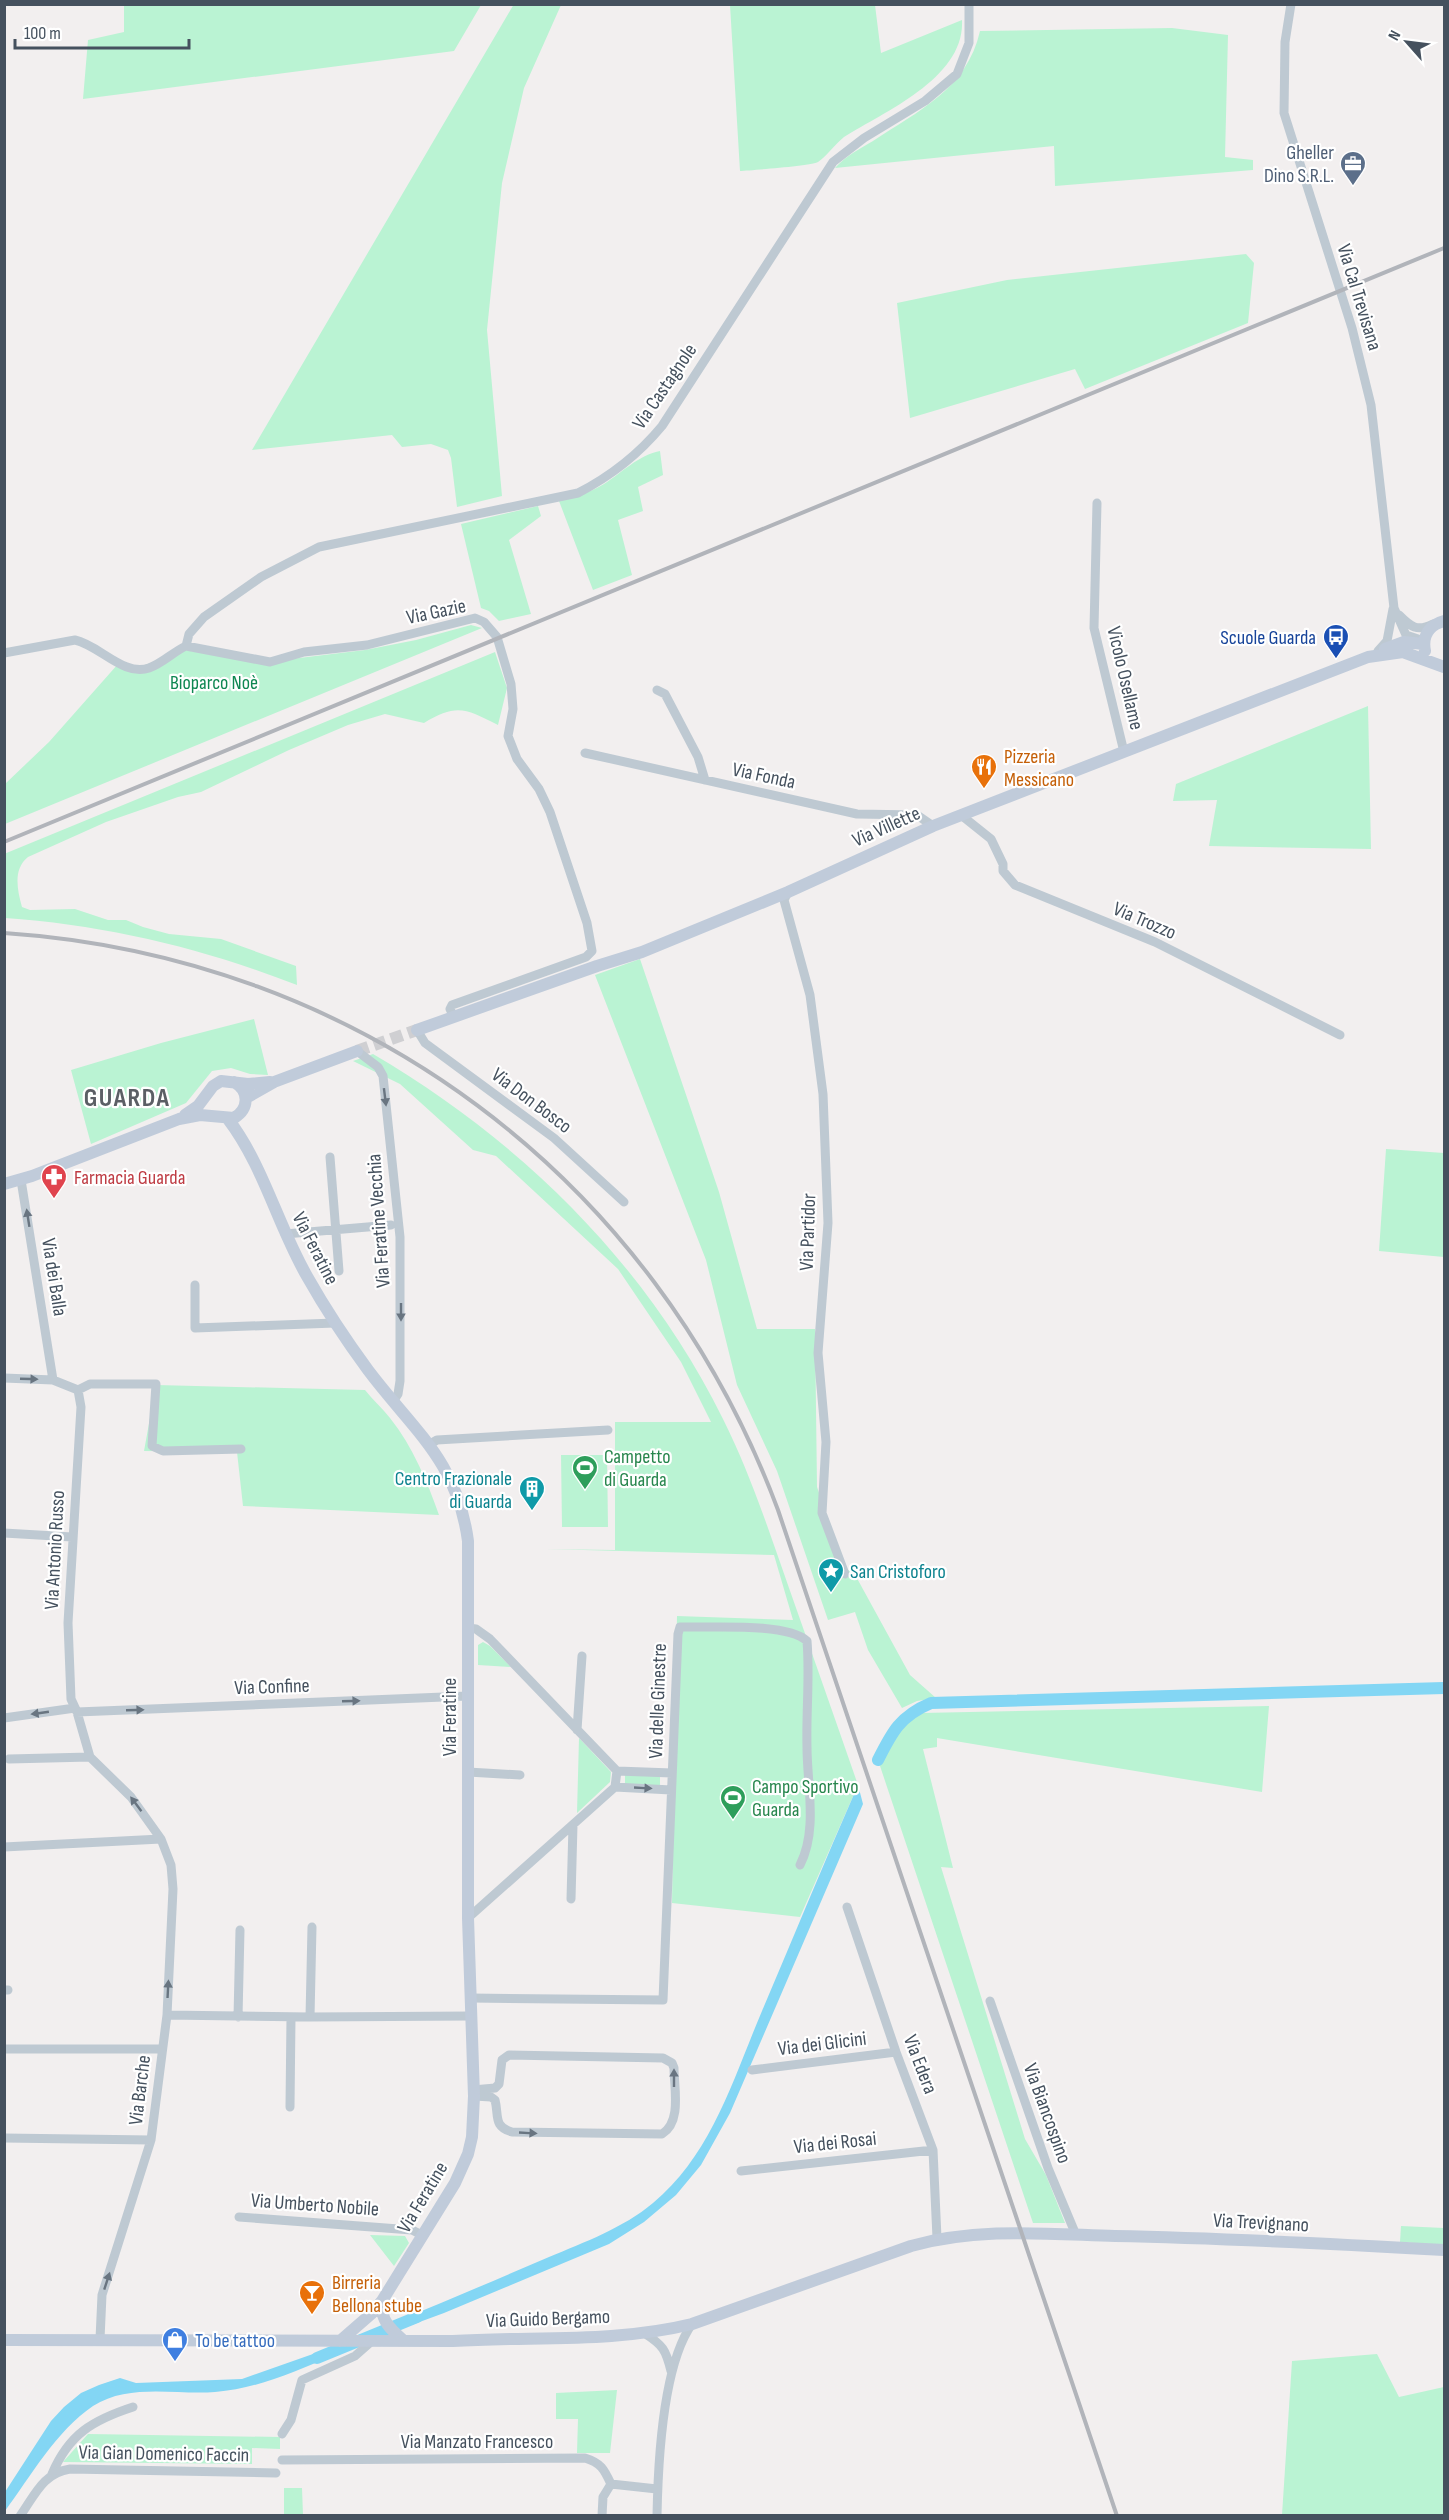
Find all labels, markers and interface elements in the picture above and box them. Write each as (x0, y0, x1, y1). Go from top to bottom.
scale bar (15, 12, 189, 50)
north arrow (1377, 12, 1437, 72)
text: 100 m (24, 23, 61, 44)
text: N (1385, 27, 1405, 44)
place label: Gheller Dino S.R.L. (1264, 141, 1334, 188)
office icon: Gheller Dino S.R.L. (1338, 149, 1368, 187)
street label: Via Cal Trevisana (1331, 241, 1387, 353)
street label: Via Castagnole (627, 339, 702, 434)
street label: Via Gazie (404, 594, 468, 630)
bus stop icon: Scuole Guarda (1321, 622, 1351, 660)
street label: Vicolo Osellame (1101, 624, 1149, 732)
place label: Scuole Guarda (1220, 626, 1316, 650)
park label: Bioparco Noè (170, 671, 258, 695)
place label: Pizzeria Messicano (1004, 745, 1074, 792)
restaurant icon: Pizzeria Messicano (969, 752, 999, 790)
street label: Via Fonda (730, 758, 797, 794)
street label: Via Villette (849, 801, 924, 852)
street label: Via Trozzo (1109, 897, 1180, 945)
street label: Via Don Bosco (487, 1063, 576, 1139)
district label: GUARDA (84, 1083, 170, 1114)
one-way arrow (381, 1088, 390, 1107)
street label: Via Feratine Vecchia (362, 1153, 396, 1289)
pharmacy icon: Farmacia Guarda (39, 1162, 69, 1200)
place label: Farmacia Guarda (74, 1166, 185, 1190)
street label: Via Partidor (795, 1193, 821, 1271)
street label: Via Feratine (287, 1208, 344, 1289)
one-way arrow (23, 1209, 32, 1228)
street label: Via dei Balla (36, 1236, 72, 1318)
one-way arrow (396, 1303, 406, 1322)
one-way arrow (19, 1374, 38, 1384)
place label: Campetto di Guarda (604, 1445, 670, 1492)
sports icon: Campetto di Guarda (570, 1453, 600, 1491)
place label: Centro Frazionale di Guarda (395, 1467, 512, 1514)
building icon: Centro Frazionale di Guarda (517, 1474, 547, 1512)
street label: Via Antonio Russo (40, 1490, 70, 1610)
place icon: San Cristoforo (816, 1556, 846, 1594)
place label: San Cristoforo (850, 1560, 946, 1584)
street label: Via delle Ginestre (644, 1643, 672, 1759)
street label: Via Confine (234, 1674, 310, 1700)
street label: Via Feratine (438, 1678, 462, 1756)
one-way arrow (342, 1696, 361, 1705)
one-way arrow (126, 1705, 145, 1714)
one-way arrow (30, 1709, 49, 1718)
place label: Campo Sportivo Guarda (752, 1775, 858, 1822)
sports icon: Campo Sportivo Guarda (718, 1783, 748, 1821)
one-way arrow (634, 1784, 653, 1793)
one-way arrow (130, 1797, 142, 1813)
one-way arrow (164, 1980, 173, 1999)
street label: Via dei Glicini (777, 2027, 868, 2061)
street label: Via Edera (898, 2031, 942, 2097)
street label: Via Barche (124, 2054, 156, 2126)
street label: Via Biancospino (1018, 2060, 1076, 2167)
one-way arrow (669, 2068, 679, 2087)
street label: Via dei Rosai (793, 2127, 877, 2159)
one-way arrow (519, 2128, 538, 2137)
street label: Via Feratine (392, 2158, 453, 2237)
street label: Via Umberto Nobile (250, 2189, 380, 2221)
street label: Via Trevignano (1212, 2208, 1310, 2237)
place label: Birreria Bellona stube (332, 2271, 422, 2318)
one-way arrow (102, 2272, 112, 2290)
bar icon: Birreria Bellona stube (297, 2278, 327, 2316)
street label: Via Guido Bergamo (486, 2305, 611, 2333)
shop icon: To be tattoo (160, 2325, 190, 2363)
place label: To be tattoo (195, 2329, 275, 2353)
street label: Via Manzato Francesco (401, 2430, 553, 2454)
street label: Via Gian Domenico Faccin (78, 2441, 249, 2467)

